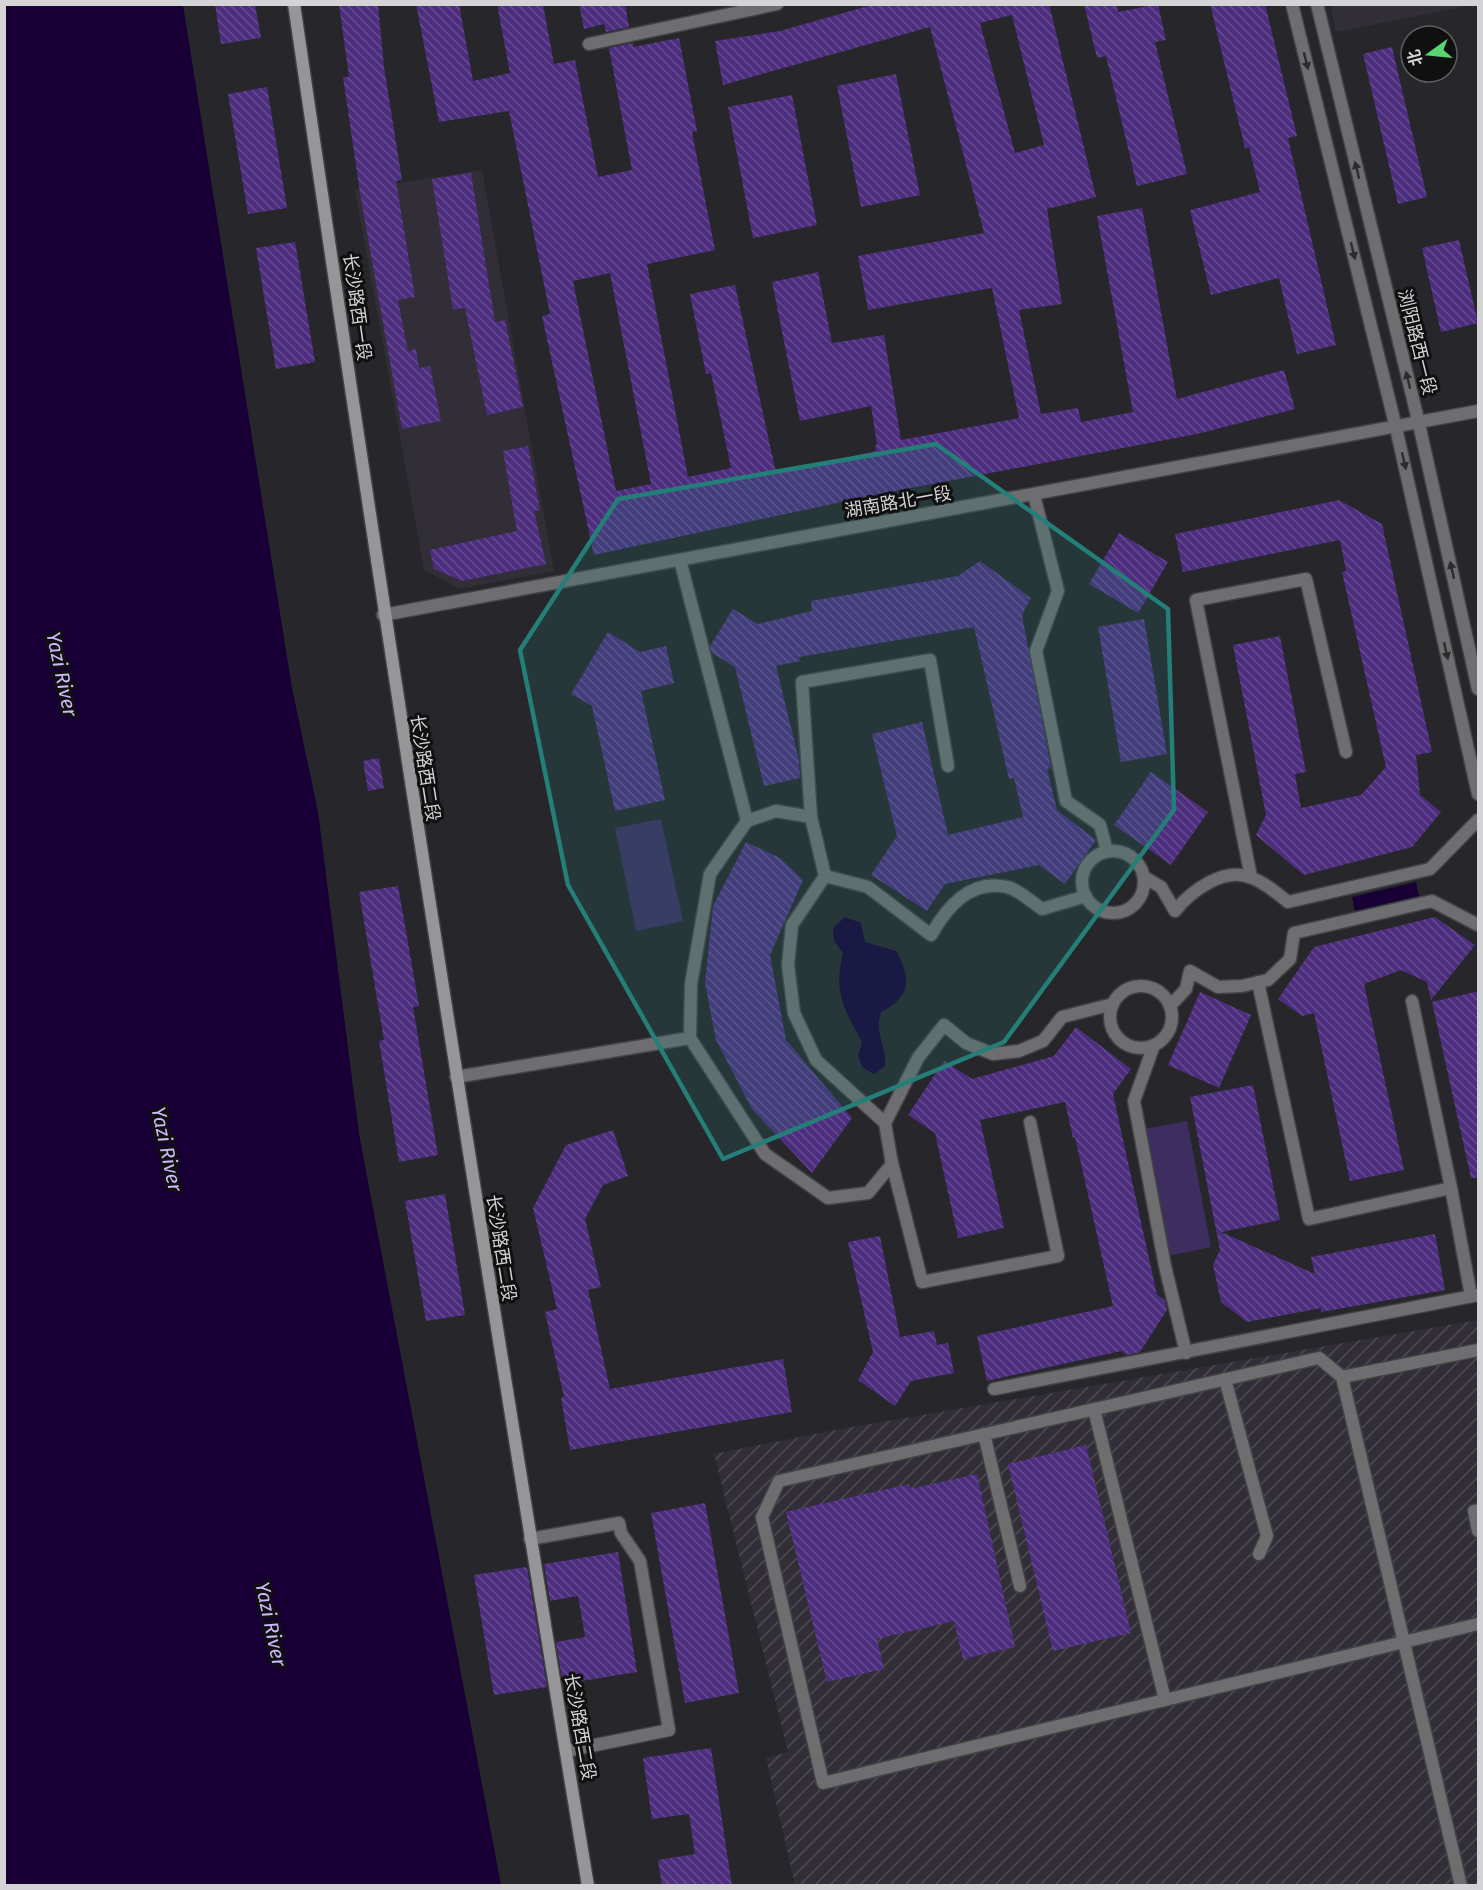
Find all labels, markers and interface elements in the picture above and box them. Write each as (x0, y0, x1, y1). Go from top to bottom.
north arrow (1399, 24, 1459, 84)
text: 北 (1404, 48, 1426, 68)
one-way arrow (1302, 52, 1312, 70)
one-way arrow (1352, 161, 1362, 179)
one-way arrow (1348, 241, 1358, 260)
street label: 长沙路西一段 (339, 252, 375, 362)
street label: 浏阳路西一段 (1393, 287, 1441, 397)
one-way arrow (1402, 371, 1412, 389)
one-way arrow (1399, 451, 1409, 470)
street label: 湖南路北一段 (843, 482, 953, 522)
one-way arrow (1446, 561, 1456, 579)
water label: Yazi River (41, 630, 83, 720)
one-way arrow (1442, 642, 1452, 660)
street label: 长沙路西二段 (406, 713, 444, 823)
water label: Yazi River (146, 1105, 188, 1195)
street label: 长沙路西二段 (482, 1193, 520, 1303)
water label: Yazi River (250, 1580, 292, 1670)
street label: 长沙路西二段 (560, 1672, 600, 1782)

